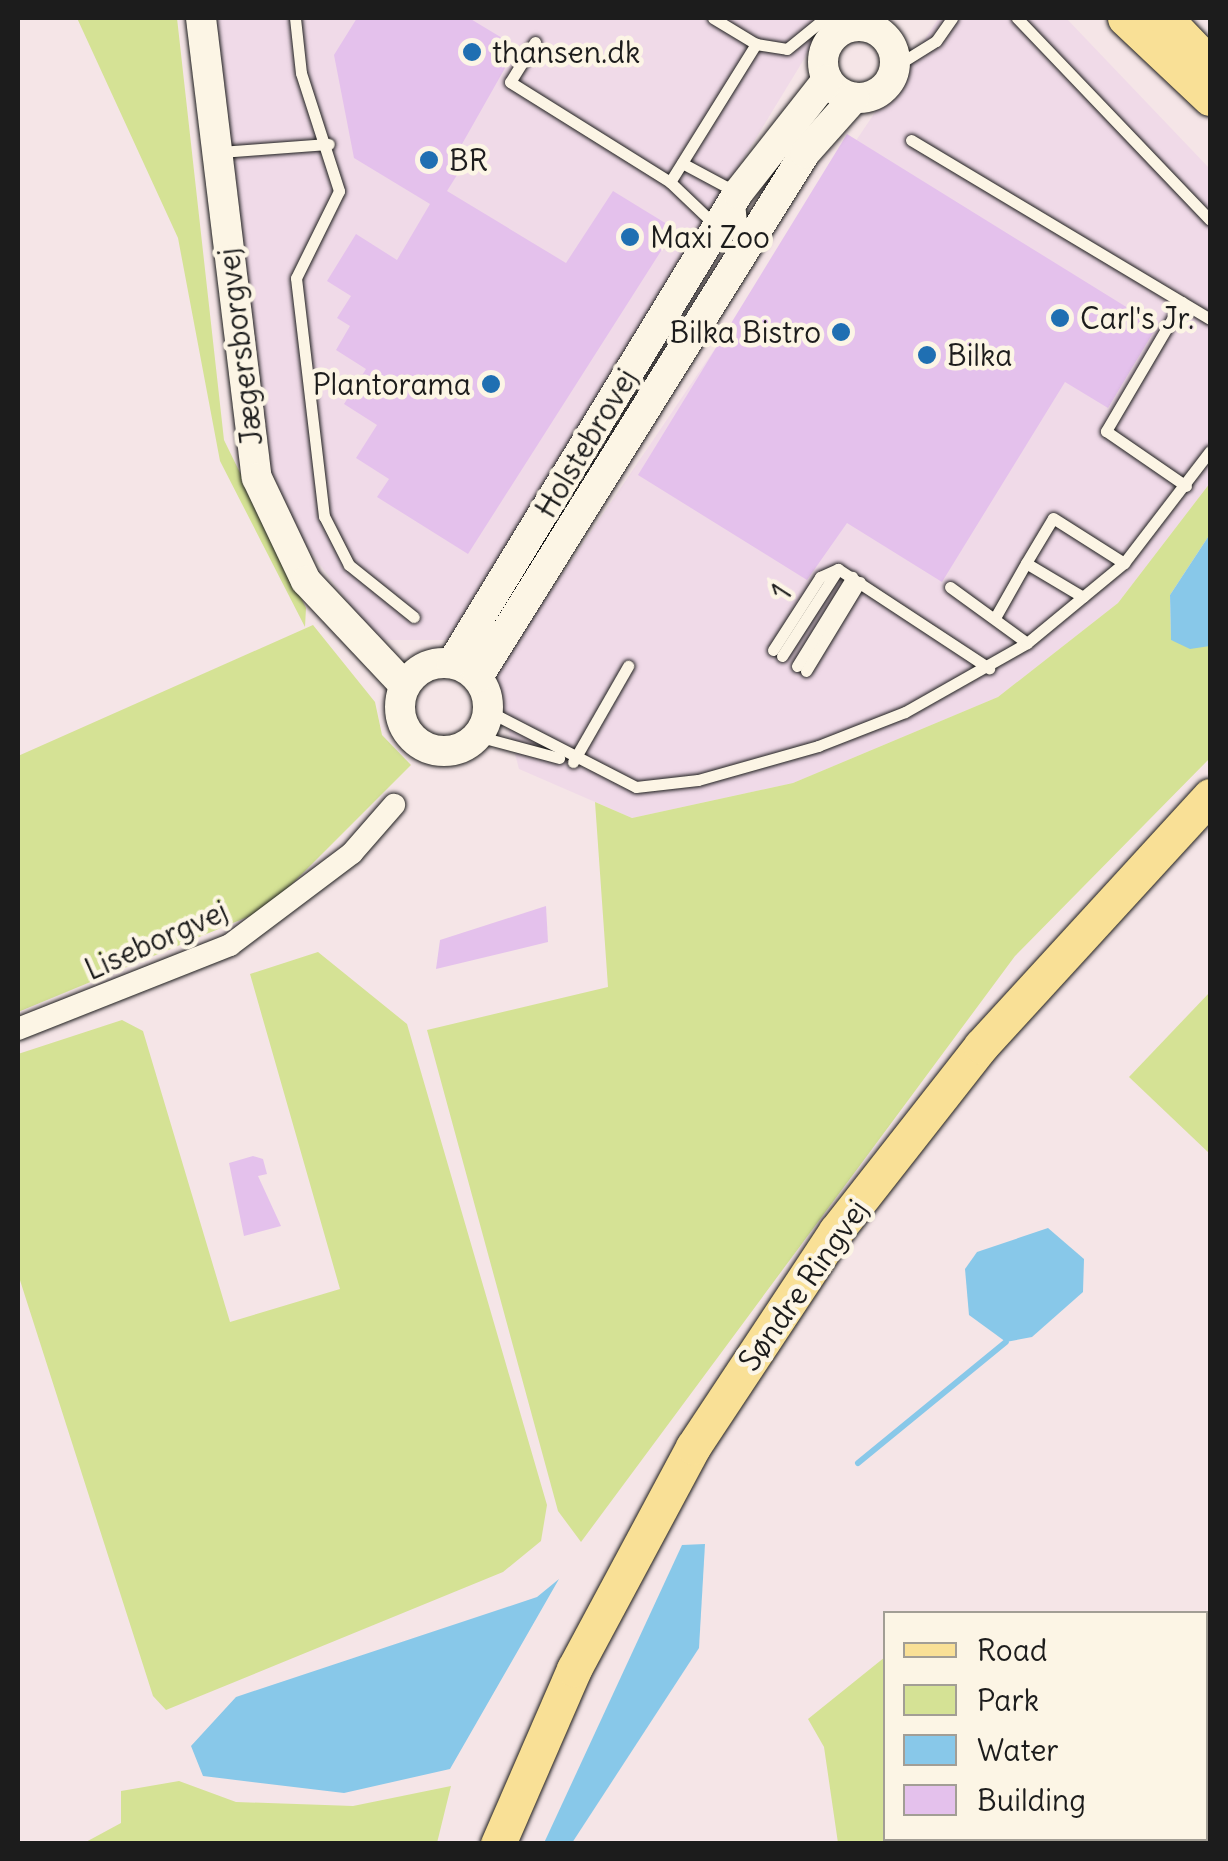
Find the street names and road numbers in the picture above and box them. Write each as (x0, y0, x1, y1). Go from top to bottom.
street label: Jægersborgvej (210, 246, 270, 448)
street label: Holstebrovej (527, 362, 645, 524)
street label: 1 (763, 577, 799, 607)
street label: Liseborgvej (79, 893, 233, 987)
street label: Søndre Ringvej (731, 1193, 875, 1377)

